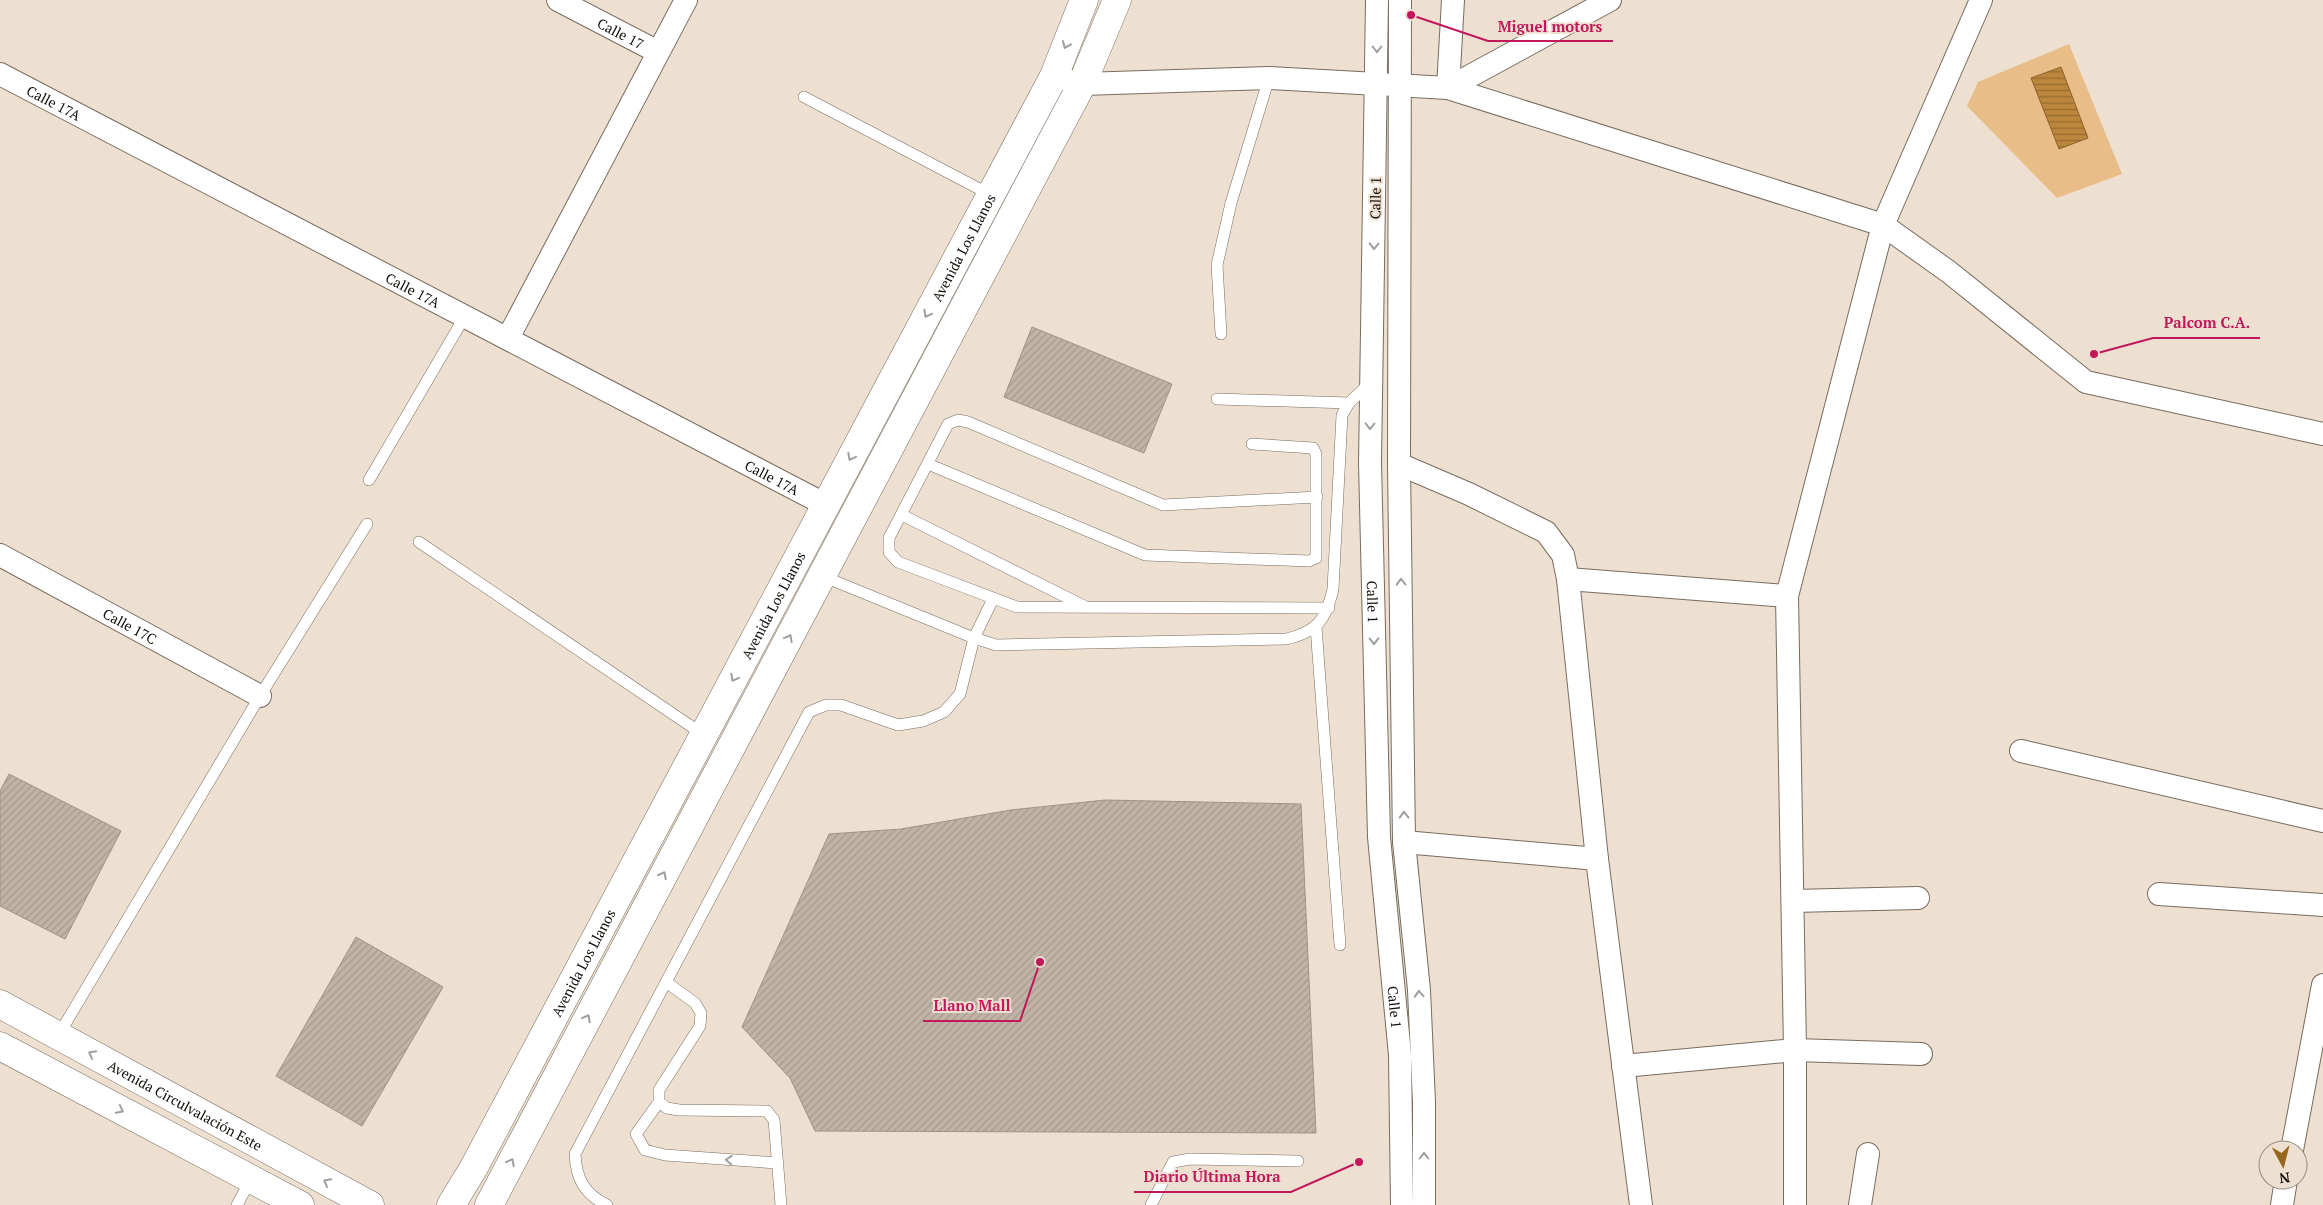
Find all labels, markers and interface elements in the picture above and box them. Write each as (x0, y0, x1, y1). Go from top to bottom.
callout: Miguel motors (1488, 11, 1613, 41)
street label: Calle 17 (594, 13, 648, 53)
text: Miguel motors (1498, 16, 1603, 36)
one-way arrow (1062, 40, 1073, 49)
one-way arrow (1372, 45, 1382, 53)
street label: Calle 17A (24, 80, 85, 124)
street label: Calle 1 (1365, 177, 1385, 219)
street label: Avenida Los Llanos (927, 190, 999, 304)
one-way arrow (1369, 242, 1379, 250)
street label: Calle 17A (383, 268, 444, 312)
callout: Palcom C.A. (2153, 308, 2260, 338)
one-way arrow (923, 309, 933, 318)
text: Palcom C.A. (2164, 312, 2250, 332)
one-way arrow (1365, 422, 1376, 430)
one-way arrow (847, 452, 857, 461)
street label: Calle 17A (742, 455, 803, 499)
street label: Avenida Los Llanos (736, 548, 809, 662)
one-way arrow (1395, 578, 1406, 586)
street label: Calle 1 (1363, 580, 1383, 623)
street label: Calle 17C (100, 603, 160, 648)
one-way arrow (783, 635, 793, 644)
one-way arrow (1369, 638, 1379, 645)
one-way arrow (730, 673, 740, 682)
one-way arrow (1399, 810, 1409, 818)
one-way arrow (657, 871, 667, 880)
street label: Avenida Los Llanos (546, 905, 619, 1020)
street label: Calle 1 (1384, 985, 1407, 1029)
one-way arrow (1414, 990, 1425, 998)
callout: Llano Mall (923, 991, 1020, 1021)
text: Llano Mall (934, 995, 1011, 1015)
one-way arrow (581, 1014, 591, 1023)
one-way arrow (88, 1051, 97, 1061)
street label: Avenida Circulvalación Este (105, 1055, 266, 1154)
one-way arrow (115, 1104, 124, 1114)
north arrow (2258, 1140, 2308, 1190)
one-way arrow (1419, 1152, 1429, 1160)
one-way arrow (725, 1154, 733, 1165)
one-way arrow (505, 1158, 515, 1167)
callout: Diario Última Hora (1134, 1162, 1291, 1192)
text: Diario Última Hora (1144, 1166, 1281, 1186)
text: N (2278, 1168, 2291, 1189)
one-way arrow (324, 1178, 333, 1188)

